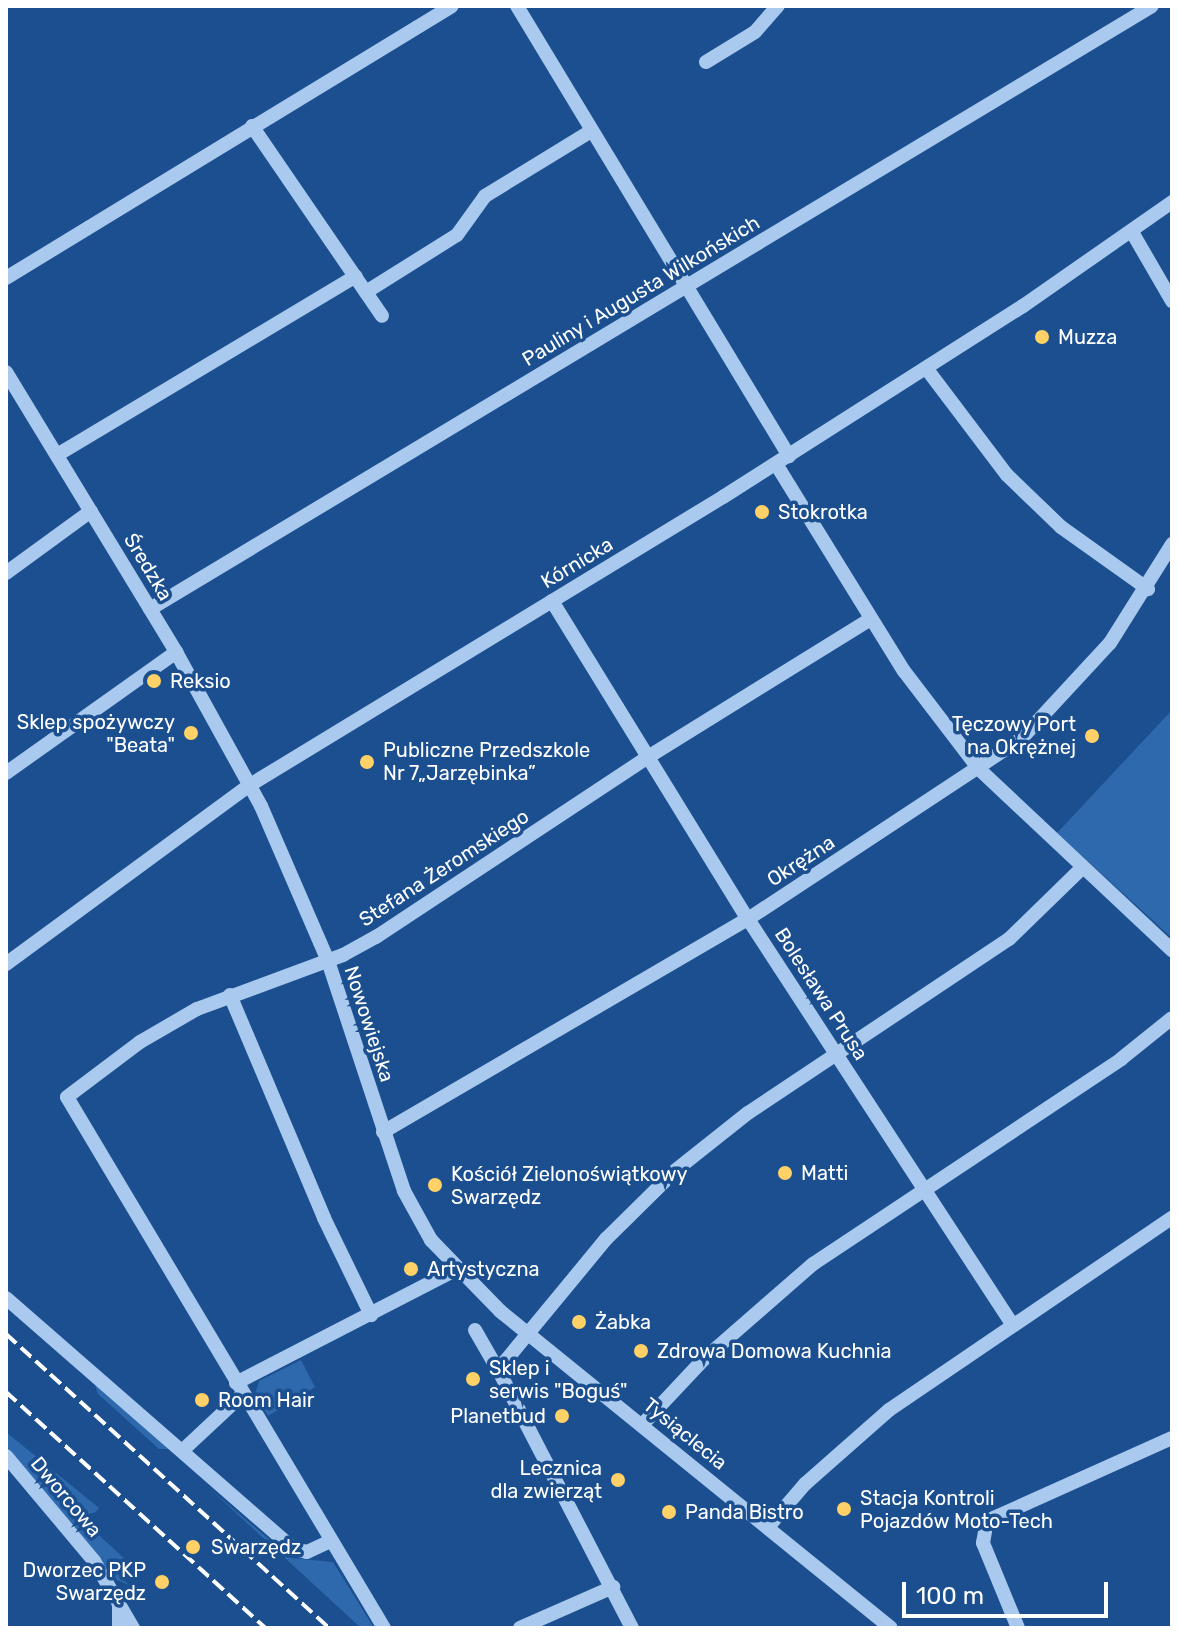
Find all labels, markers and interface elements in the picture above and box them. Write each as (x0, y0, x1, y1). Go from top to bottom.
street label: Pauliny i Augusta Wilkońskich (517, 210, 765, 372)
place label: Muzza (1058, 325, 1117, 349)
marker: Muzza (1033, 328, 1051, 346)
place label: Stokrotka (778, 500, 868, 524)
marker: Stokrotka (753, 503, 771, 521)
street label: Średzka (119, 529, 177, 605)
street label: Kórnicka (537, 532, 617, 594)
place label: Reksio (170, 669, 231, 693)
marker: Reksio (145, 672, 163, 690)
place label: Sklep spożywczy "Beata" (17, 710, 175, 757)
place label: Tęczowy Port na Okrężnej (951, 712, 1076, 759)
marker: Sklep spożywczy "Beata" (182, 724, 200, 742)
marker: Tęczowy Port na Okrężnej (1083, 727, 1101, 745)
place label: Publiczne Przedszkole Nr 7„Jarzębinka” (383, 738, 590, 785)
marker: Publiczne Przedszkole Nr 7„Jarzębinka” (358, 753, 376, 771)
street label: Stefana Żeromskiego (355, 804, 533, 932)
street label: Okrężna (763, 830, 839, 892)
street label: Bolesława Prusa (769, 923, 873, 1065)
street label: Nowowiejska (339, 963, 399, 1085)
place label: Matti (801, 1161, 848, 1185)
place label: Kościół Zielonoświątkowy Swarzędz (451, 1162, 688, 1209)
marker: Matti (776, 1164, 794, 1182)
marker: Kościół Zielonoświątkowy Swarzędz (426, 1176, 444, 1194)
place label: Artystyczna (427, 1257, 540, 1281)
marker: Artystyczna (402, 1260, 420, 1278)
place label: Żabka (595, 1310, 651, 1334)
marker: Żabka (570, 1313, 588, 1331)
place label: Zdrowa Domowa Kuchnia (657, 1339, 892, 1363)
marker: Zdrowa Domowa Kuchnia (632, 1342, 650, 1360)
place label: Sklep i serwis "Boguś" (489, 1356, 627, 1403)
marker: Sklep i serwis "Boguś" (464, 1370, 482, 1388)
place label: Room Hair (218, 1388, 314, 1412)
marker: Room Hair (193, 1391, 211, 1409)
street label: Tysiąclecia (638, 1393, 732, 1475)
place label: Planetbud (450, 1404, 546, 1428)
marker: Planetbud (553, 1407, 571, 1425)
street label: Dworcowa (25, 1452, 107, 1542)
place label: Lecznica dla zwierząt (490, 1456, 602, 1503)
marker: Lecznica dla zwierząt (609, 1471, 627, 1489)
place label: Stacja Kontroli Pojazdów Moto-Tech (860, 1486, 1053, 1533)
place label: Panda Bistro (685, 1500, 804, 1524)
marker: Stacja Kontroli Pojazdów Moto-Tech (835, 1500, 853, 1518)
marker: Panda Bistro (660, 1503, 678, 1521)
place label: Swarzędz (211, 1535, 301, 1559)
marker: Swarzędz (182, 1536, 204, 1558)
place label: Dworzec PKP Swarzędz (22, 1558, 146, 1605)
scale bar (906, 1566, 1112, 1616)
marker: Dworzec PKP Swarzędz (153, 1573, 171, 1591)
text: 100 m (916, 1582, 984, 1610)

